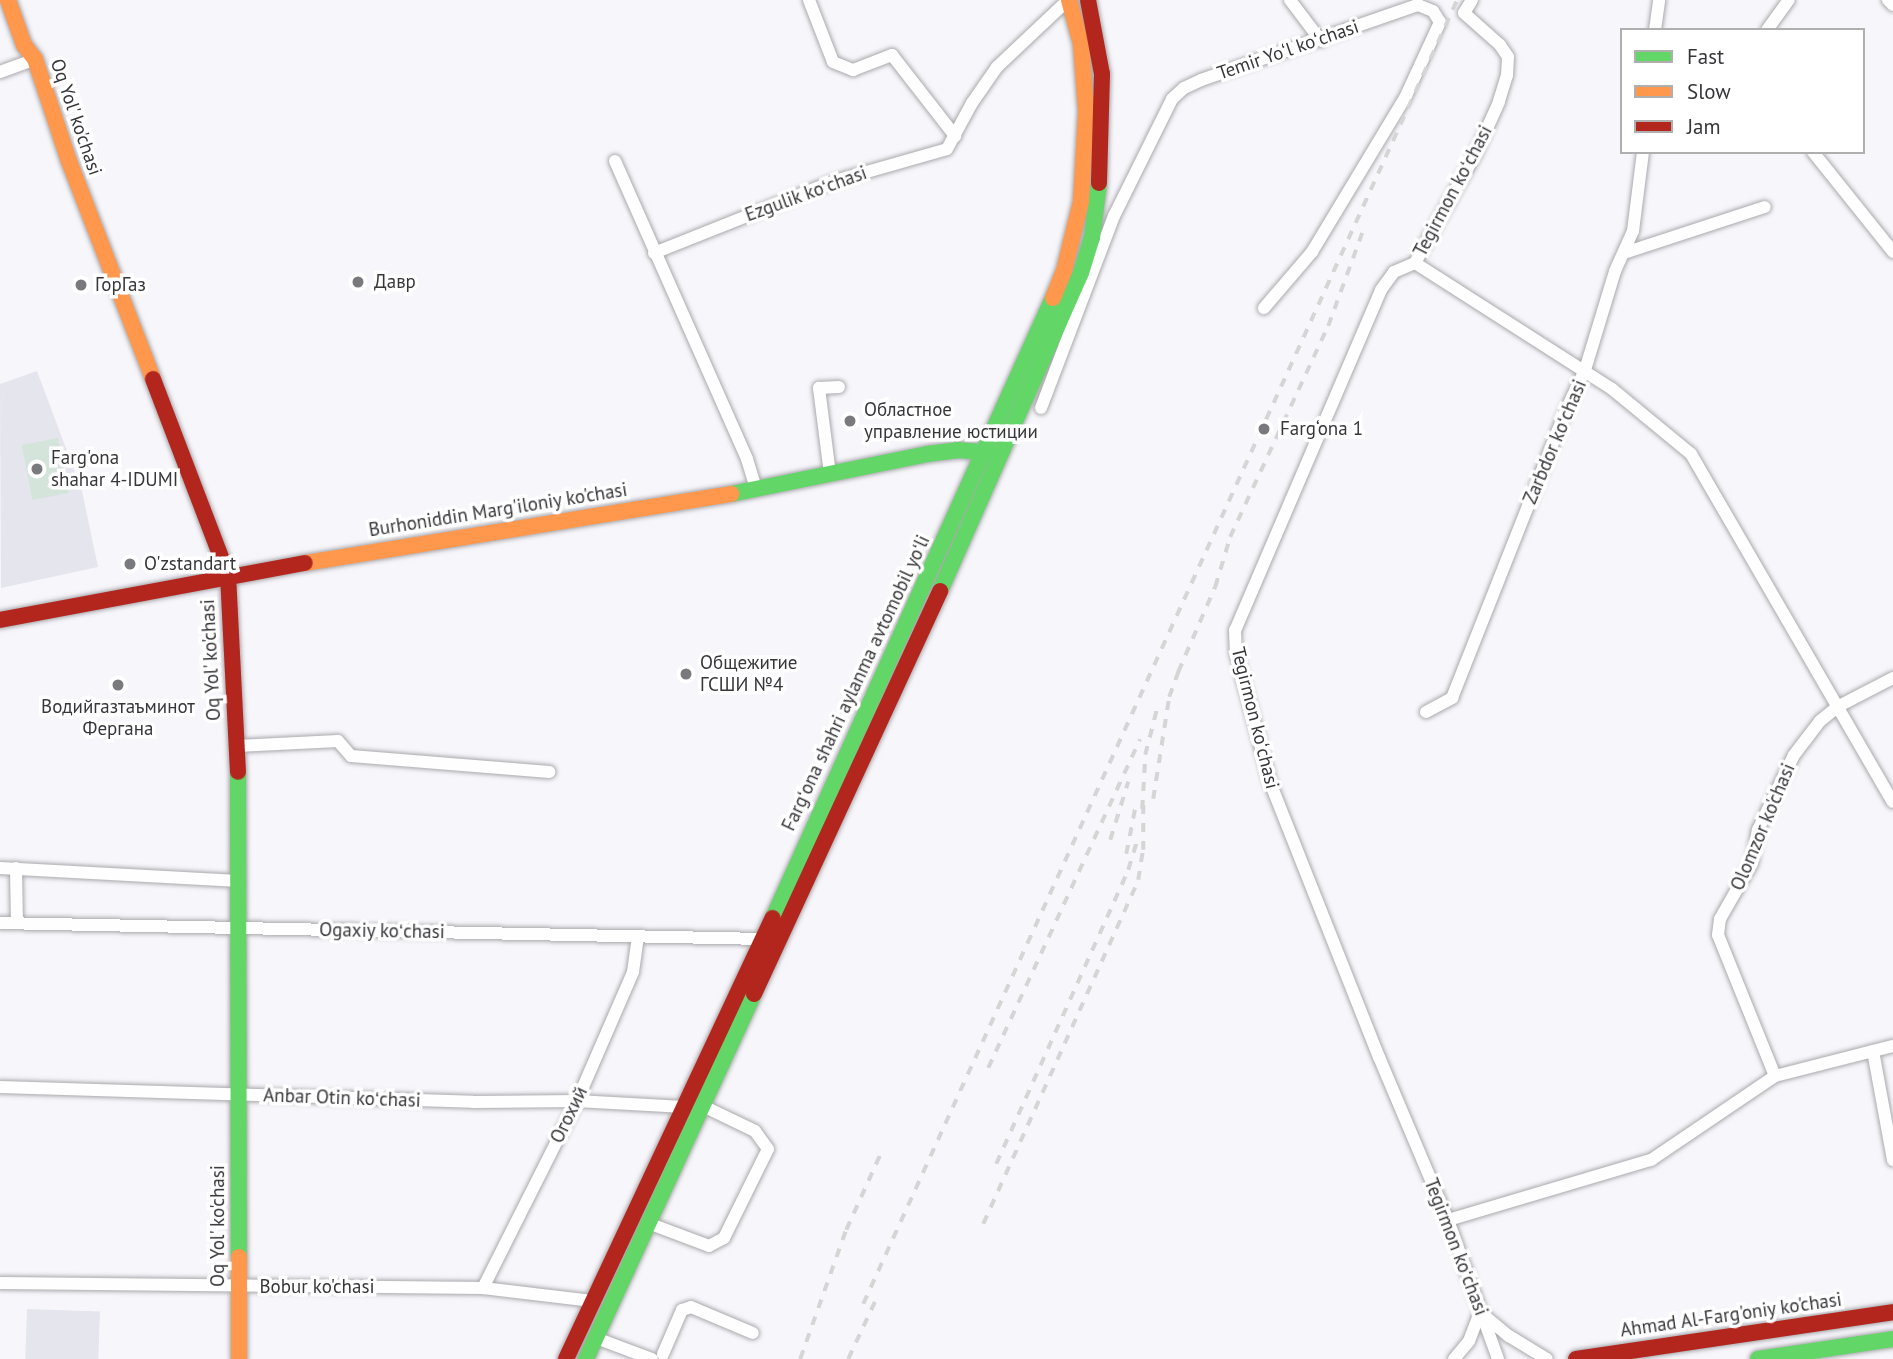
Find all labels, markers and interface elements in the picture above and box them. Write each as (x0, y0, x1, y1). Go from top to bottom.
street label: Temir Yoʻl koʻchasi (1214, 15, 1362, 85)
legend (1620, 28, 1865, 154)
text: Fast (1687, 43, 1724, 70)
street label: Oq Yol' ko'chasi (45, 55, 107, 179)
text: Slow (1687, 78, 1731, 105)
text: Jam (1687, 113, 1721, 140)
street label: Tegirmon koʻchasi (1409, 122, 1497, 260)
street label: Ezgulik koʻchasi (742, 161, 870, 227)
place label: Давр (374, 271, 416, 293)
marker: Давр (348, 272, 368, 292)
place label: ГорГаз (95, 274, 146, 296)
marker: ГорГаз (73, 277, 89, 293)
street label: Zarbdor koʻchasi (1519, 376, 1591, 508)
place label: Областное управление юстиции (864, 399, 1038, 443)
marker: Областное управление юстиции (842, 413, 858, 429)
place label: Farg‘ona 1 (1280, 418, 1363, 440)
marker: Farg‘ona 1 (1254, 419, 1274, 439)
place label: Farg'ona shahar 4-IDUMI (51, 447, 178, 491)
marker: Farg'ona shahar 4-IDUMI (29, 461, 45, 477)
street label: Burhoniddin Marg'iloniy ko'chasi (367, 478, 629, 542)
street label: Fargʻona shahri aylanma avtomobil yoʻli (777, 531, 935, 835)
place label: O'zstandart (144, 553, 236, 575)
marker: O'zstandart (122, 556, 138, 572)
street label: Oq Yol' ko'chasi (196, 598, 226, 722)
street label: Tegirmon koʻchasi (1226, 645, 1284, 791)
place label: Общежитие ГСШИ №4 (700, 652, 798, 696)
marker: Общежитие ГСШИ №4 (678, 666, 694, 682)
marker: Водийгазтаъминот Фергана (110, 677, 126, 693)
place label: Водийгазтаъминот Фергана (41, 696, 195, 740)
street label: Olomzor ko'chasi (1726, 760, 1800, 894)
street label: Ogaxiy koʻchasi (319, 919, 445, 943)
street label: Огохий (546, 1083, 592, 1147)
street label: Anbar Otin koʻchasi (263, 1084, 421, 1112)
street label: Oq Yol' ko'chasi (207, 1164, 229, 1288)
street label: Tegirmon koʻchasi (1419, 1175, 1493, 1319)
street label: Bobur ko'chasi (259, 1276, 375, 1298)
street label: Ahmad Al-Farg'oniy ko'chasi (1618, 1288, 1844, 1342)

